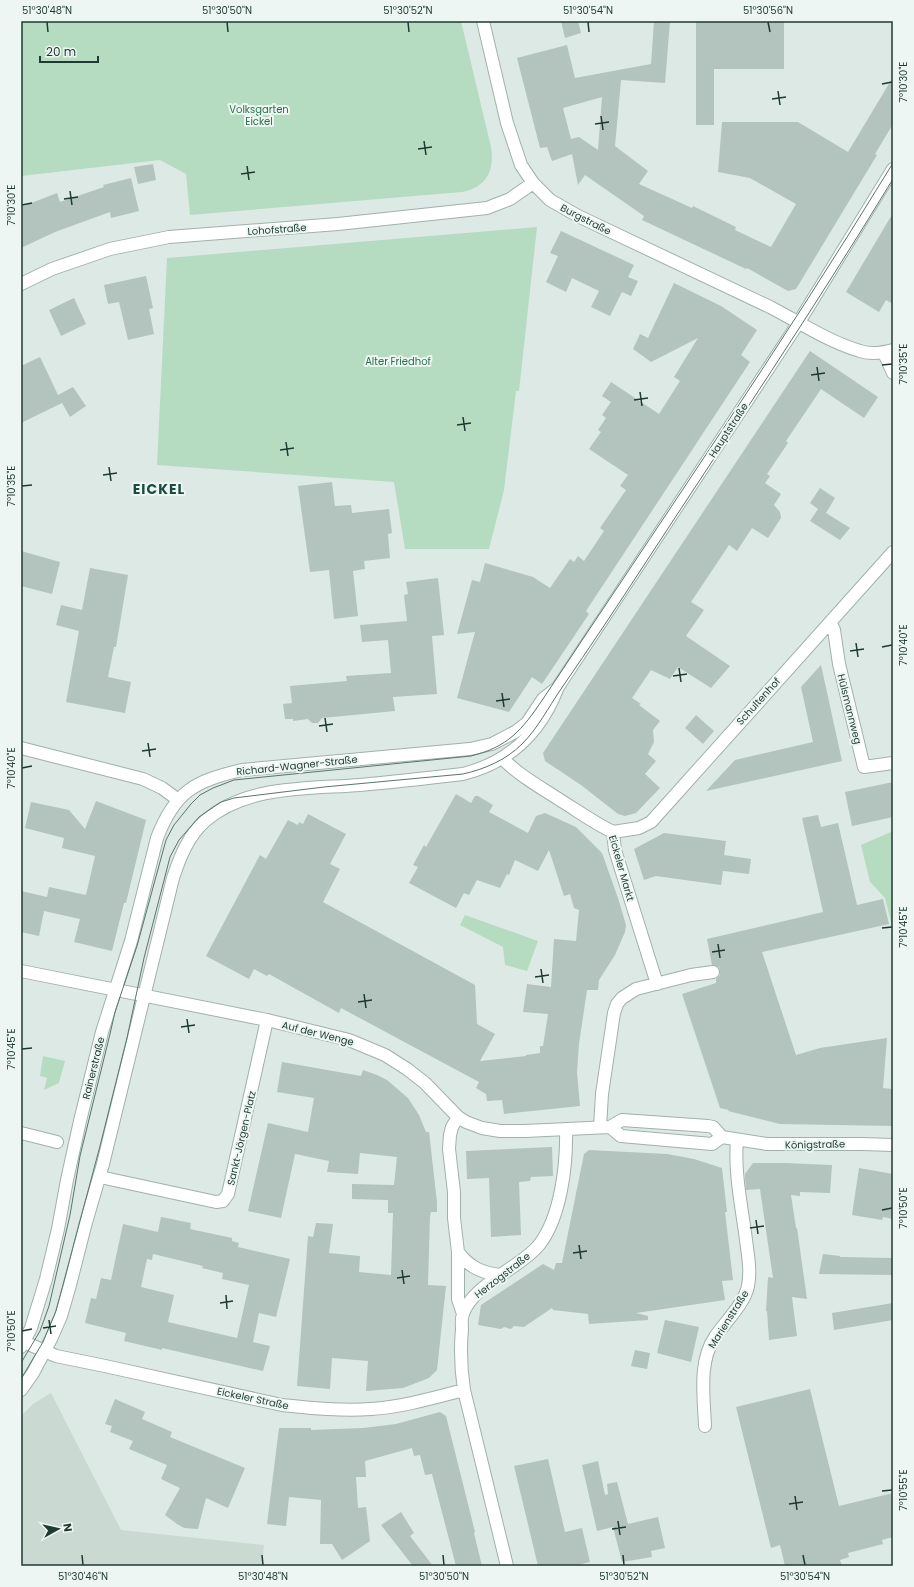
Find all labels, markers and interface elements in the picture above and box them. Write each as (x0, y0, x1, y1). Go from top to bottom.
text: 51°30'48"N (22, 3, 72, 18)
text: 51°30'50"N (202, 3, 252, 18)
text: 51°30'52"N (383, 3, 433, 18)
text: 51°30'54"N (563, 3, 613, 18)
text: 51°30'56"N (743, 3, 793, 18)
scale bar (40, 38, 98, 64)
text: 20 m (46, 43, 76, 60)
text: 7°10'30"E (896, 62, 911, 102)
park label: Volksgarten Eickel (229, 102, 289, 129)
text: 7°10'30"E (4, 185, 19, 225)
street label: Burgstraße (558, 200, 614, 239)
street label: Lohofstraße (247, 220, 307, 239)
text: 7°10'35"E (896, 344, 911, 384)
park label: Alter Friedhof (365, 354, 431, 369)
street label: Hauptstraße (705, 400, 752, 461)
text: 7°10'35"E (4, 466, 19, 506)
district label: EICKEL (133, 479, 185, 499)
text: 7°10'40"E (896, 624, 911, 666)
street label: Hülsmannweg (834, 672, 866, 746)
street label: Schultenhof (733, 674, 784, 728)
text: 7°10'40"E (4, 747, 19, 789)
street label: Richard-Wagner-Straße (236, 752, 358, 779)
street label: Eickeler Markt (605, 833, 638, 903)
text: 7°10'45"E (896, 906, 911, 948)
street label: Auf der Wenge (280, 1017, 355, 1050)
text: 7°10'45"E (4, 1028, 19, 1070)
street label: Rainerstraße (78, 1035, 109, 1101)
street label: Sankt-Jörgen-Platz (223, 1089, 260, 1187)
street label: Königstraße (785, 1136, 845, 1153)
text: 7°10'50"E (896, 1187, 911, 1229)
street label: Herzogstraße (471, 1249, 533, 1302)
street label: Marienstraße (704, 1287, 752, 1351)
text: 7°10'50"E (4, 1310, 19, 1352)
street label: Eickeler Straße (216, 1384, 290, 1413)
text: 7°10'55"E (896, 1469, 911, 1511)
north arrow (38, 1509, 78, 1549)
text: N (59, 1522, 76, 1533)
text: 51°30'46"N (58, 1569, 108, 1584)
text: 51°30'48"N (238, 1569, 288, 1584)
text: 51°30'50"N (419, 1569, 469, 1584)
text: 51°30'52"N (599, 1569, 649, 1584)
text: 51°30'54"N (780, 1569, 830, 1584)

